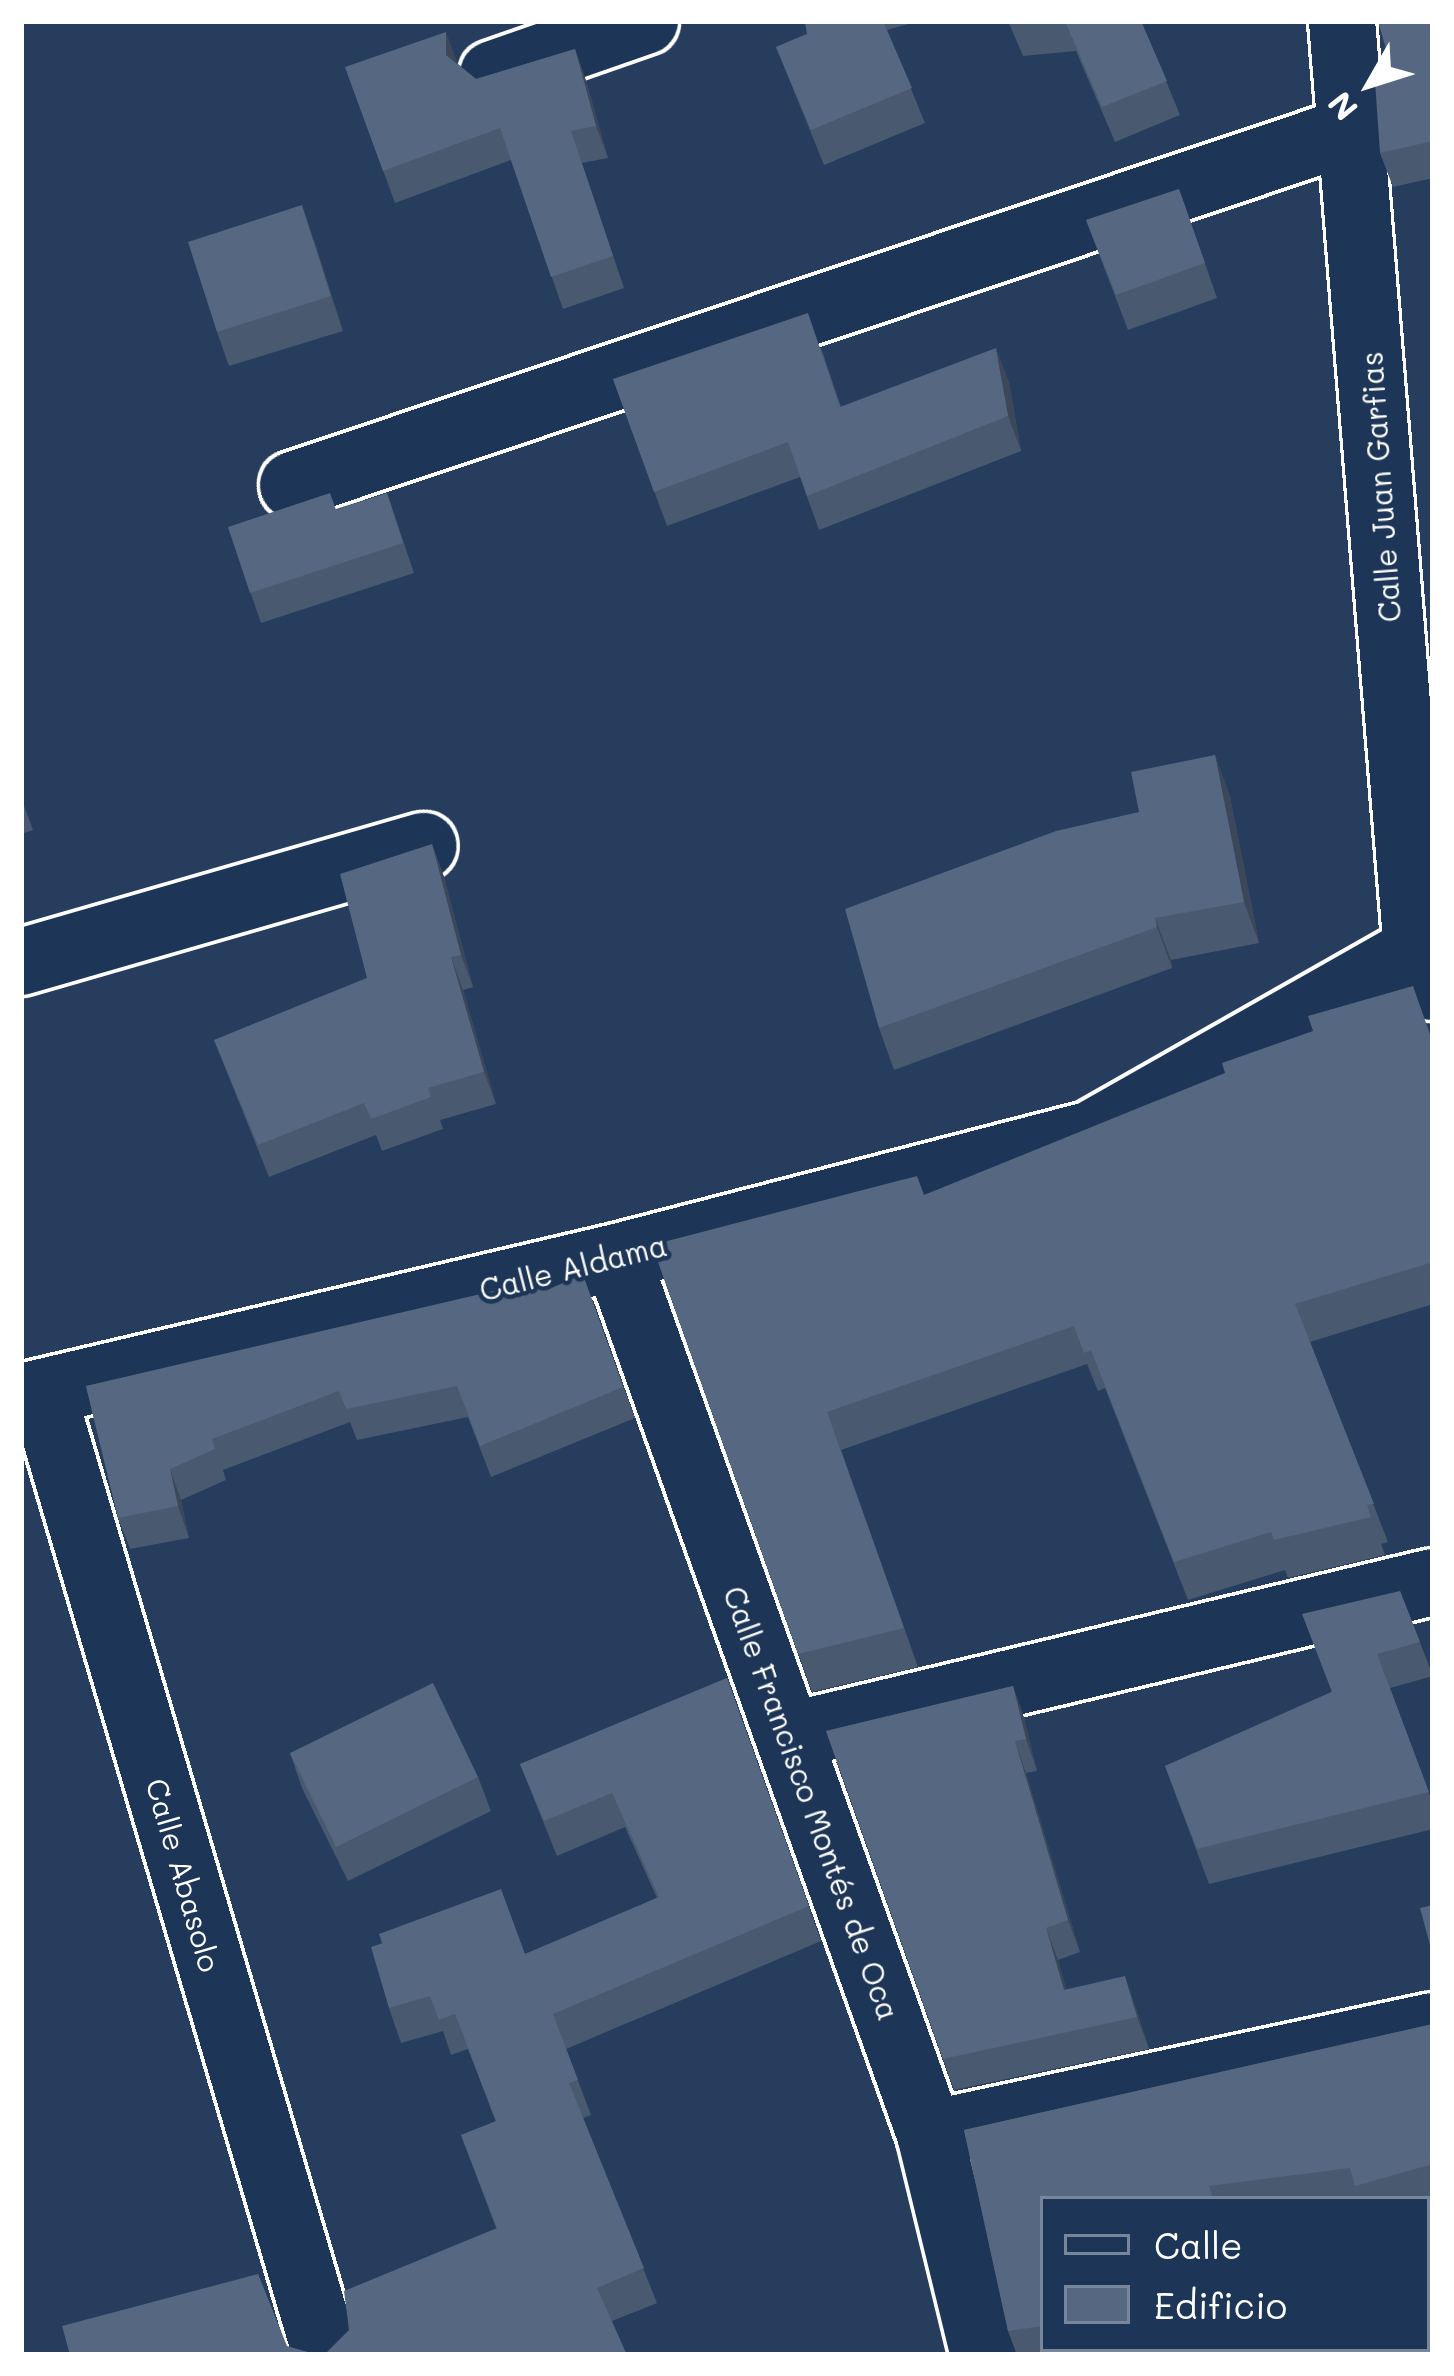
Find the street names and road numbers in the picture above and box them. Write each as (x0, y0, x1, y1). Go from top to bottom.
street label: Calle Juan Garfias (1353, 350, 1407, 624)
street label: Calle Aldama (476, 1226, 670, 1308)
street label: Calle Francisco Montés de Oca (717, 1581, 907, 2025)
street label: Calle Abasolo (139, 1774, 229, 1976)

